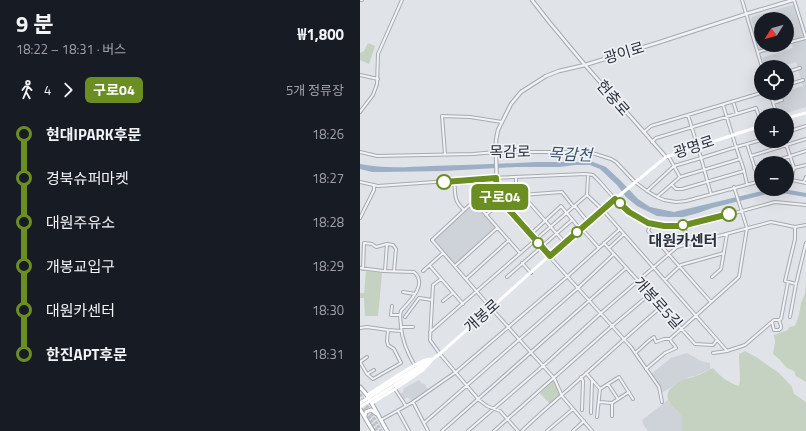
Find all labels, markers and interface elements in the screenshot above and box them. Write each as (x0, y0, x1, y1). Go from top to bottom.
text: 9 분 (16, 7, 53, 41)
north arrow (754, 12, 794, 52)
map controls (754, 12, 794, 196)
text: ₩1,800 (298, 23, 344, 46)
street label: 광이로 (601, 35, 647, 70)
text: 18:22 – 18:31 · 버스 (16, 39, 126, 59)
button: locate (754, 60, 794, 100)
street label: 현충로 (591, 75, 636, 121)
icon: walk (16, 79, 38, 101)
icon: forward (57, 79, 79, 101)
text: 구로04 (93, 79, 135, 100)
text: 4 (44, 80, 51, 100)
text: 5개 정류장 (286, 80, 344, 100)
button: + (754, 108, 794, 148)
text: 현대IPARK후문 (46, 123, 141, 146)
text: 18:26 (312, 124, 344, 144)
street label: 광명로 (671, 129, 717, 164)
street label: 목감로 (489, 140, 531, 163)
water label: 목감천 (548, 141, 595, 167)
button: − (754, 156, 794, 196)
text: 경북슈퍼마켓 (46, 167, 129, 190)
text: 18:27 (312, 168, 344, 188)
unlabelled marker (436, 174, 452, 190)
line badge: 구로04 (472, 184, 528, 210)
text: 구로04 (479, 186, 521, 207)
unlabelled marker (614, 197, 626, 209)
unlabelled marker (721, 206, 737, 222)
text: 대원주유소 (46, 211, 115, 234)
text: 18:28 (312, 212, 344, 232)
marker: 대원카센터 (677, 219, 689, 231)
unlabelled marker (571, 226, 583, 238)
place label: 대원카센터 (648, 229, 718, 252)
unlabelled marker (532, 237, 544, 249)
text: 개봉교입구 (46, 255, 115, 278)
text: 18:29 (312, 256, 344, 276)
street label: 개봉로5길 (629, 271, 688, 334)
street label: 개봉로 (459, 293, 505, 338)
text: 대원카센터 (46, 299, 115, 322)
text: 18:30 (312, 300, 344, 320)
text: 한진APT후문 (46, 343, 127, 366)
text: 18:31 (312, 344, 344, 364)

